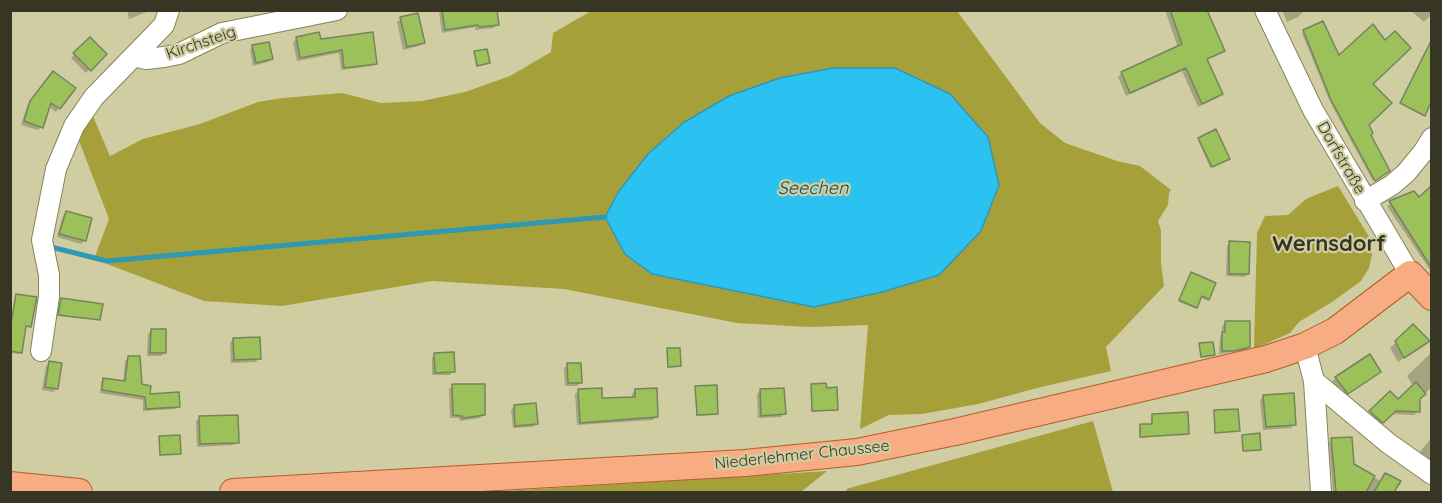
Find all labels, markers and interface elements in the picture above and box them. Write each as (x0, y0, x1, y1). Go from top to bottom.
street label: Kirchsteig (164, 22, 238, 64)
street label: Dorfstraße (1313, 118, 1369, 198)
water label: Seechen (778, 178, 848, 200)
district label: Wernsdorf (1272, 231, 1386, 257)
street label: Niederlehmer Chaussee (713, 436, 891, 474)

